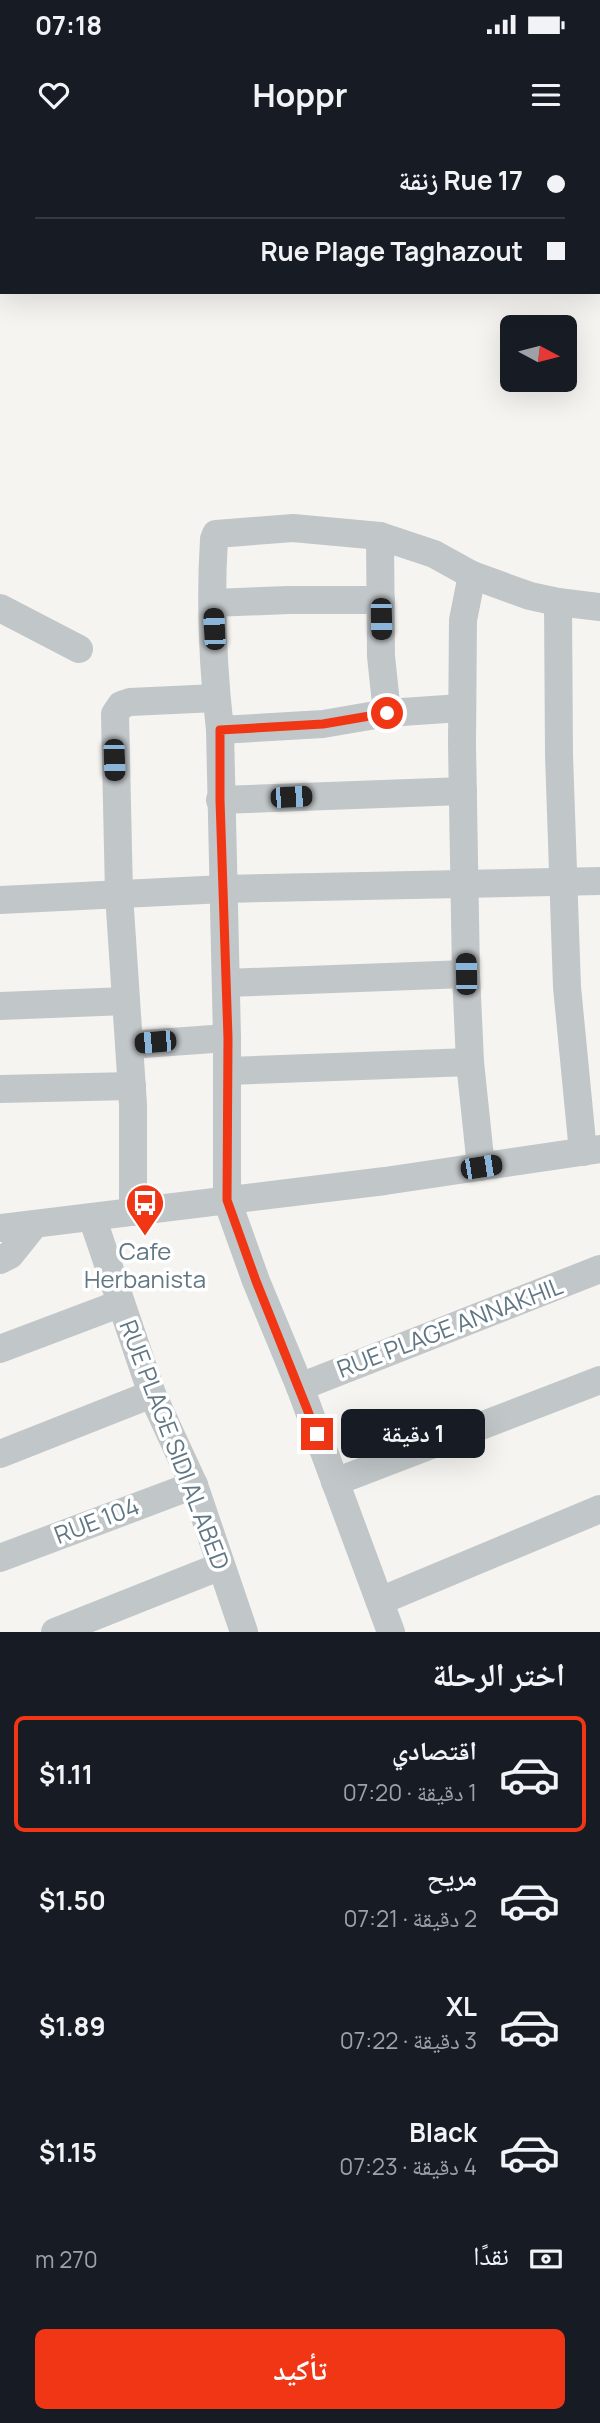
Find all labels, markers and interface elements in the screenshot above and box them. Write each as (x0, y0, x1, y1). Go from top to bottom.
text: 07:18 (35, 7, 102, 43)
text: Hoppr (252, 73, 348, 117)
icon: heart (35, 76, 73, 114)
icon: menu (527, 76, 565, 114)
text: Rue 17 زنقة (398, 162, 523, 198)
text: Rue Plage Taghazout (260, 233, 523, 269)
north arrow (500, 315, 578, 392)
map controls (500, 315, 577, 392)
car (371, 598, 392, 640)
car (203, 607, 226, 651)
route start (371, 697, 403, 729)
car (103, 739, 126, 781)
car (270, 785, 313, 809)
car (456, 953, 477, 995)
car (134, 1030, 177, 1054)
car (459, 1153, 504, 1181)
bus stop icon: Cafe Herbanista (124, 1182, 166, 1237)
place label: Cafe Herbanista (84, 1234, 206, 1295)
street label: RUE PLAGE ANNAKHIL (332, 1268, 567, 1385)
street label: RUE PLAGE SIDI AL ABED (113, 1315, 238, 1574)
callout: 1 دقيقة (342, 1410, 485, 1458)
text: 1 دقيقة (382, 1417, 444, 1449)
route end (301, 1418, 333, 1450)
street label: RUE 104 (49, 1488, 144, 1551)
text: اختر الرحلة (432, 1652, 565, 1696)
text: اقتصادي (392, 1732, 477, 1768)
icon: car (498, 1743, 561, 1806)
text: $1.11 (39, 1756, 93, 1792)
text: 1 دقيقة · 07:20 (343, 1776, 477, 1808)
text: مريح (427, 1858, 477, 1894)
icon: car (498, 1869, 561, 1932)
text: $1.50 (39, 1882, 106, 1918)
text: 2 دقيقة · 07:21 (344, 1902, 477, 1934)
text: XL (446, 1988, 477, 2024)
icon: car (498, 1995, 561, 2058)
text: $1.89 (39, 2008, 106, 2044)
text: 3 دقيقة · 07:22 (340, 2024, 477, 2056)
text: Black (409, 2114, 477, 2150)
icon: car (498, 2121, 561, 2184)
text: $1.15 (39, 2134, 97, 2170)
text: 4 دقيقة · 07:23 (339, 2150, 477, 2182)
text: نقدًا (473, 2237, 509, 2273)
icon: cash (527, 2240, 565, 2278)
text: 270 m (35, 2243, 98, 2275)
button: تأكيد (35, 2329, 565, 2409)

